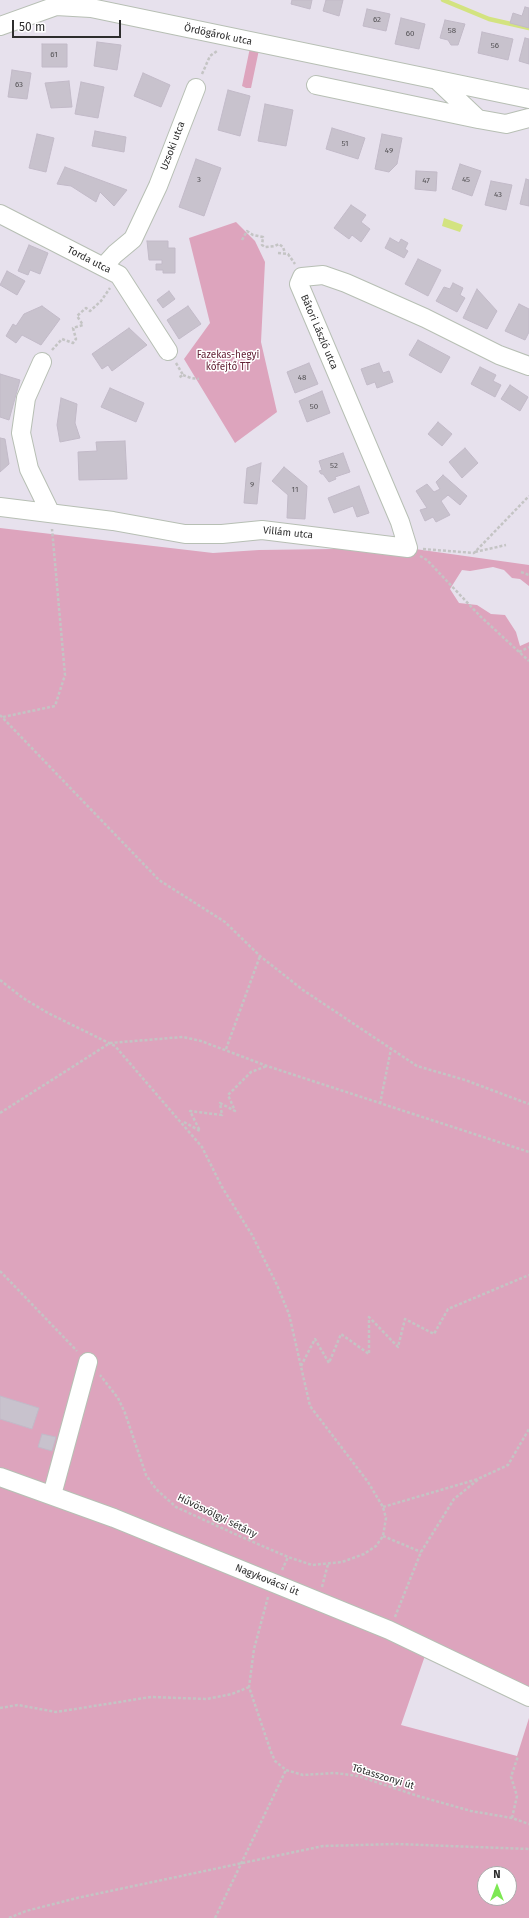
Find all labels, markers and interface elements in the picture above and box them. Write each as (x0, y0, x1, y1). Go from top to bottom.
scale bar (14, 12, 123, 38)
house number: 62 (373, 15, 381, 25)
text: 50 m (19, 20, 45, 34)
street label: Ördögárok utca (183, 22, 253, 48)
house number: 58 (448, 26, 456, 36)
house number: 60 (406, 29, 414, 39)
house number: 56 (491, 41, 499, 51)
house number: 61 (50, 50, 58, 60)
house number: 63 (15, 80, 23, 90)
street label: Uzsoki utca (158, 120, 188, 172)
house number: 51 (341, 139, 349, 149)
house number: 49 (385, 146, 393, 156)
house number: 3 (197, 175, 201, 185)
house number: 45 (462, 175, 470, 185)
house number: 47 (422, 176, 430, 186)
house number: 43 (494, 190, 502, 200)
street label: Torda utca (65, 244, 113, 276)
street label: Bátori László utca (298, 293, 340, 371)
park label: Fazekas-hegyi kőfejtő TT (197, 349, 259, 372)
house number: 48 (298, 373, 306, 383)
house number: 50 (310, 402, 318, 412)
house number: 52 (330, 461, 338, 471)
house number: 9 (250, 480, 254, 490)
house number: 11 (292, 485, 298, 495)
street label: Villám utca (262, 524, 314, 542)
street label: Hűvösvölgyi sétány (175, 1492, 259, 1540)
street label: Nagykovácsi út (233, 1562, 301, 1598)
street label: Tótasszonyi út (350, 1762, 416, 1792)
north arrow (477, 1866, 517, 1906)
text: N (493, 1868, 501, 1881)

